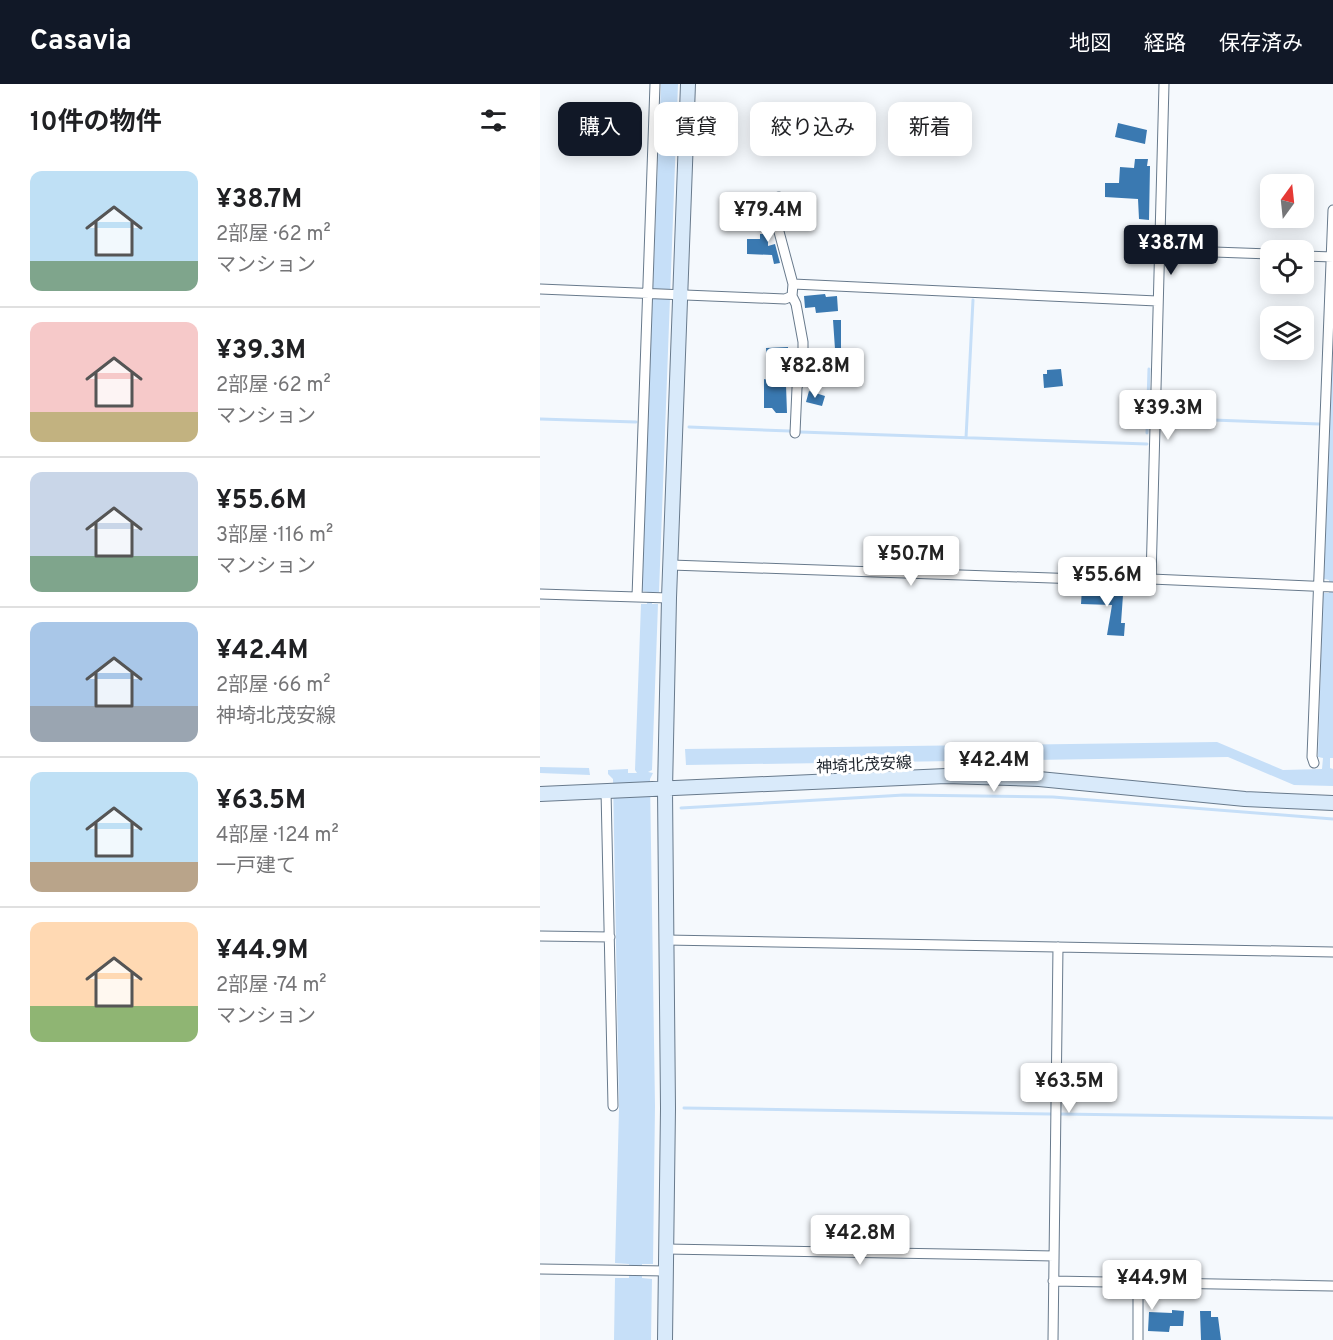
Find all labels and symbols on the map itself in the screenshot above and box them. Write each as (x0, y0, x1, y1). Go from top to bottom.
north arrow (1260, 174, 1314, 228)
pin: ¥79.4M (719, 192, 817, 243)
pin: ¥38.7M (1122, 225, 1220, 276)
pin: ¥82.8M (766, 348, 864, 399)
pin: ¥39.3M (1119, 390, 1217, 441)
pin: ¥50.7M (862, 536, 960, 587)
pin: ¥55.6M (1058, 557, 1156, 608)
pin: ¥42.4M (945, 742, 1043, 793)
street label: 神埼北茂安線 (816, 753, 913, 778)
pin: ¥63.5M (1020, 1063, 1118, 1114)
pin: ¥42.8M (811, 1215, 909, 1266)
pin: ¥44.9M (1103, 1260, 1201, 1311)

